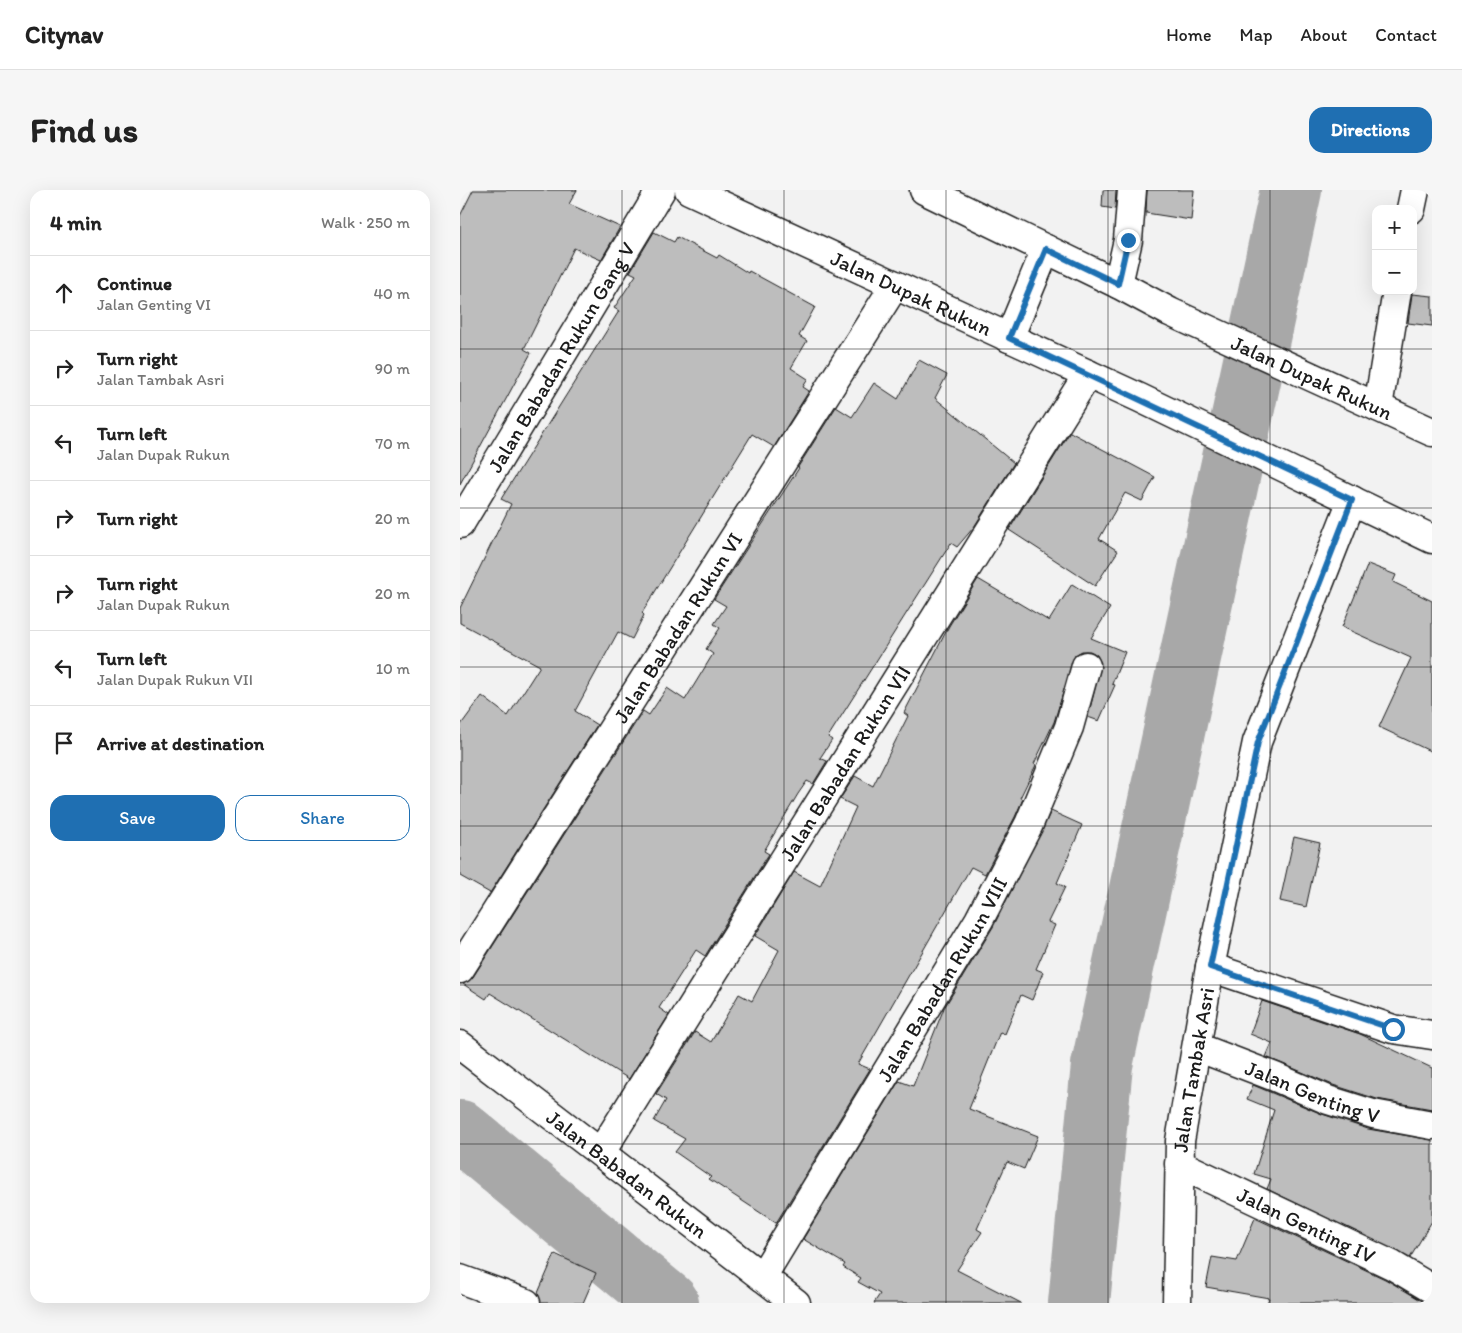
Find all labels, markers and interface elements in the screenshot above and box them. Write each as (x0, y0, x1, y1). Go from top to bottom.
text: Citynav (25, 20, 103, 49)
text: Home (1166, 24, 1212, 46)
text: Map (1240, 24, 1273, 46)
text: About (1301, 24, 1347, 46)
text: Contact (1375, 24, 1437, 46)
button: Directions (1309, 107, 1432, 153)
text: Find us (30, 109, 138, 151)
map controls (1372, 205, 1417, 295)
button: + (1372, 205, 1417, 250)
text: 4 min (50, 210, 102, 235)
text: Walk · 250 m (321, 213, 410, 232)
route end (1117, 229, 1140, 252)
street label: Jalan Babadan Rukun Gang V (482, 237, 640, 477)
street label: Jalan Dupak Rukun (827, 245, 996, 341)
button: − (1372, 250, 1417, 295)
text: Continue (97, 272, 172, 295)
icon: ahead (50, 279, 78, 307)
text: 40 m (373, 284, 410, 303)
text: Jalan Genting VI (97, 295, 211, 314)
street label: Jalan Dupak Rukun (1228, 329, 1397, 425)
text: Turn right (97, 347, 178, 370)
icon: right (50, 354, 78, 382)
text: 90 m (375, 359, 410, 378)
text: Jalan Tambak Asri (97, 370, 224, 389)
text: Turn left (97, 422, 167, 445)
icon: left (50, 429, 78, 457)
text: 70 m (375, 434, 410, 453)
text: Jalan Dupak Rukun (97, 445, 230, 464)
icon: right (50, 504, 78, 532)
text: Turn right (97, 507, 178, 530)
text: 20 m (375, 509, 410, 528)
street label: Jalan Babadan Rukun VI (608, 527, 747, 727)
text: Turn right (97, 572, 178, 595)
icon: right (50, 579, 78, 607)
text: 20 m (375, 584, 410, 603)
text: Jalan Dupak Rukun (97, 595, 230, 614)
text: Turn left (97, 647, 167, 670)
icon: left (50, 654, 78, 682)
text: 10 m (376, 659, 410, 678)
street label: Jalan Babadan Rukun VII (774, 660, 915, 865)
text: Jalan Dupak Rukun VII (97, 670, 253, 689)
icon: arrive (50, 729, 78, 757)
text: Arrive at destination (97, 732, 264, 755)
button: Save (50, 795, 225, 841)
button: Share (235, 795, 410, 841)
street label: Jalan Babadan Rukun VIII (871, 872, 1012, 1086)
street label: Jalan Tambak Asri (1167, 985, 1219, 1153)
route start (1382, 1018, 1405, 1041)
street label: Jalan Genting V (1242, 1054, 1382, 1128)
street label: Jalan Babadan Rukun (542, 1104, 713, 1243)
street label: Jalan Genting IV (1233, 1181, 1380, 1268)

